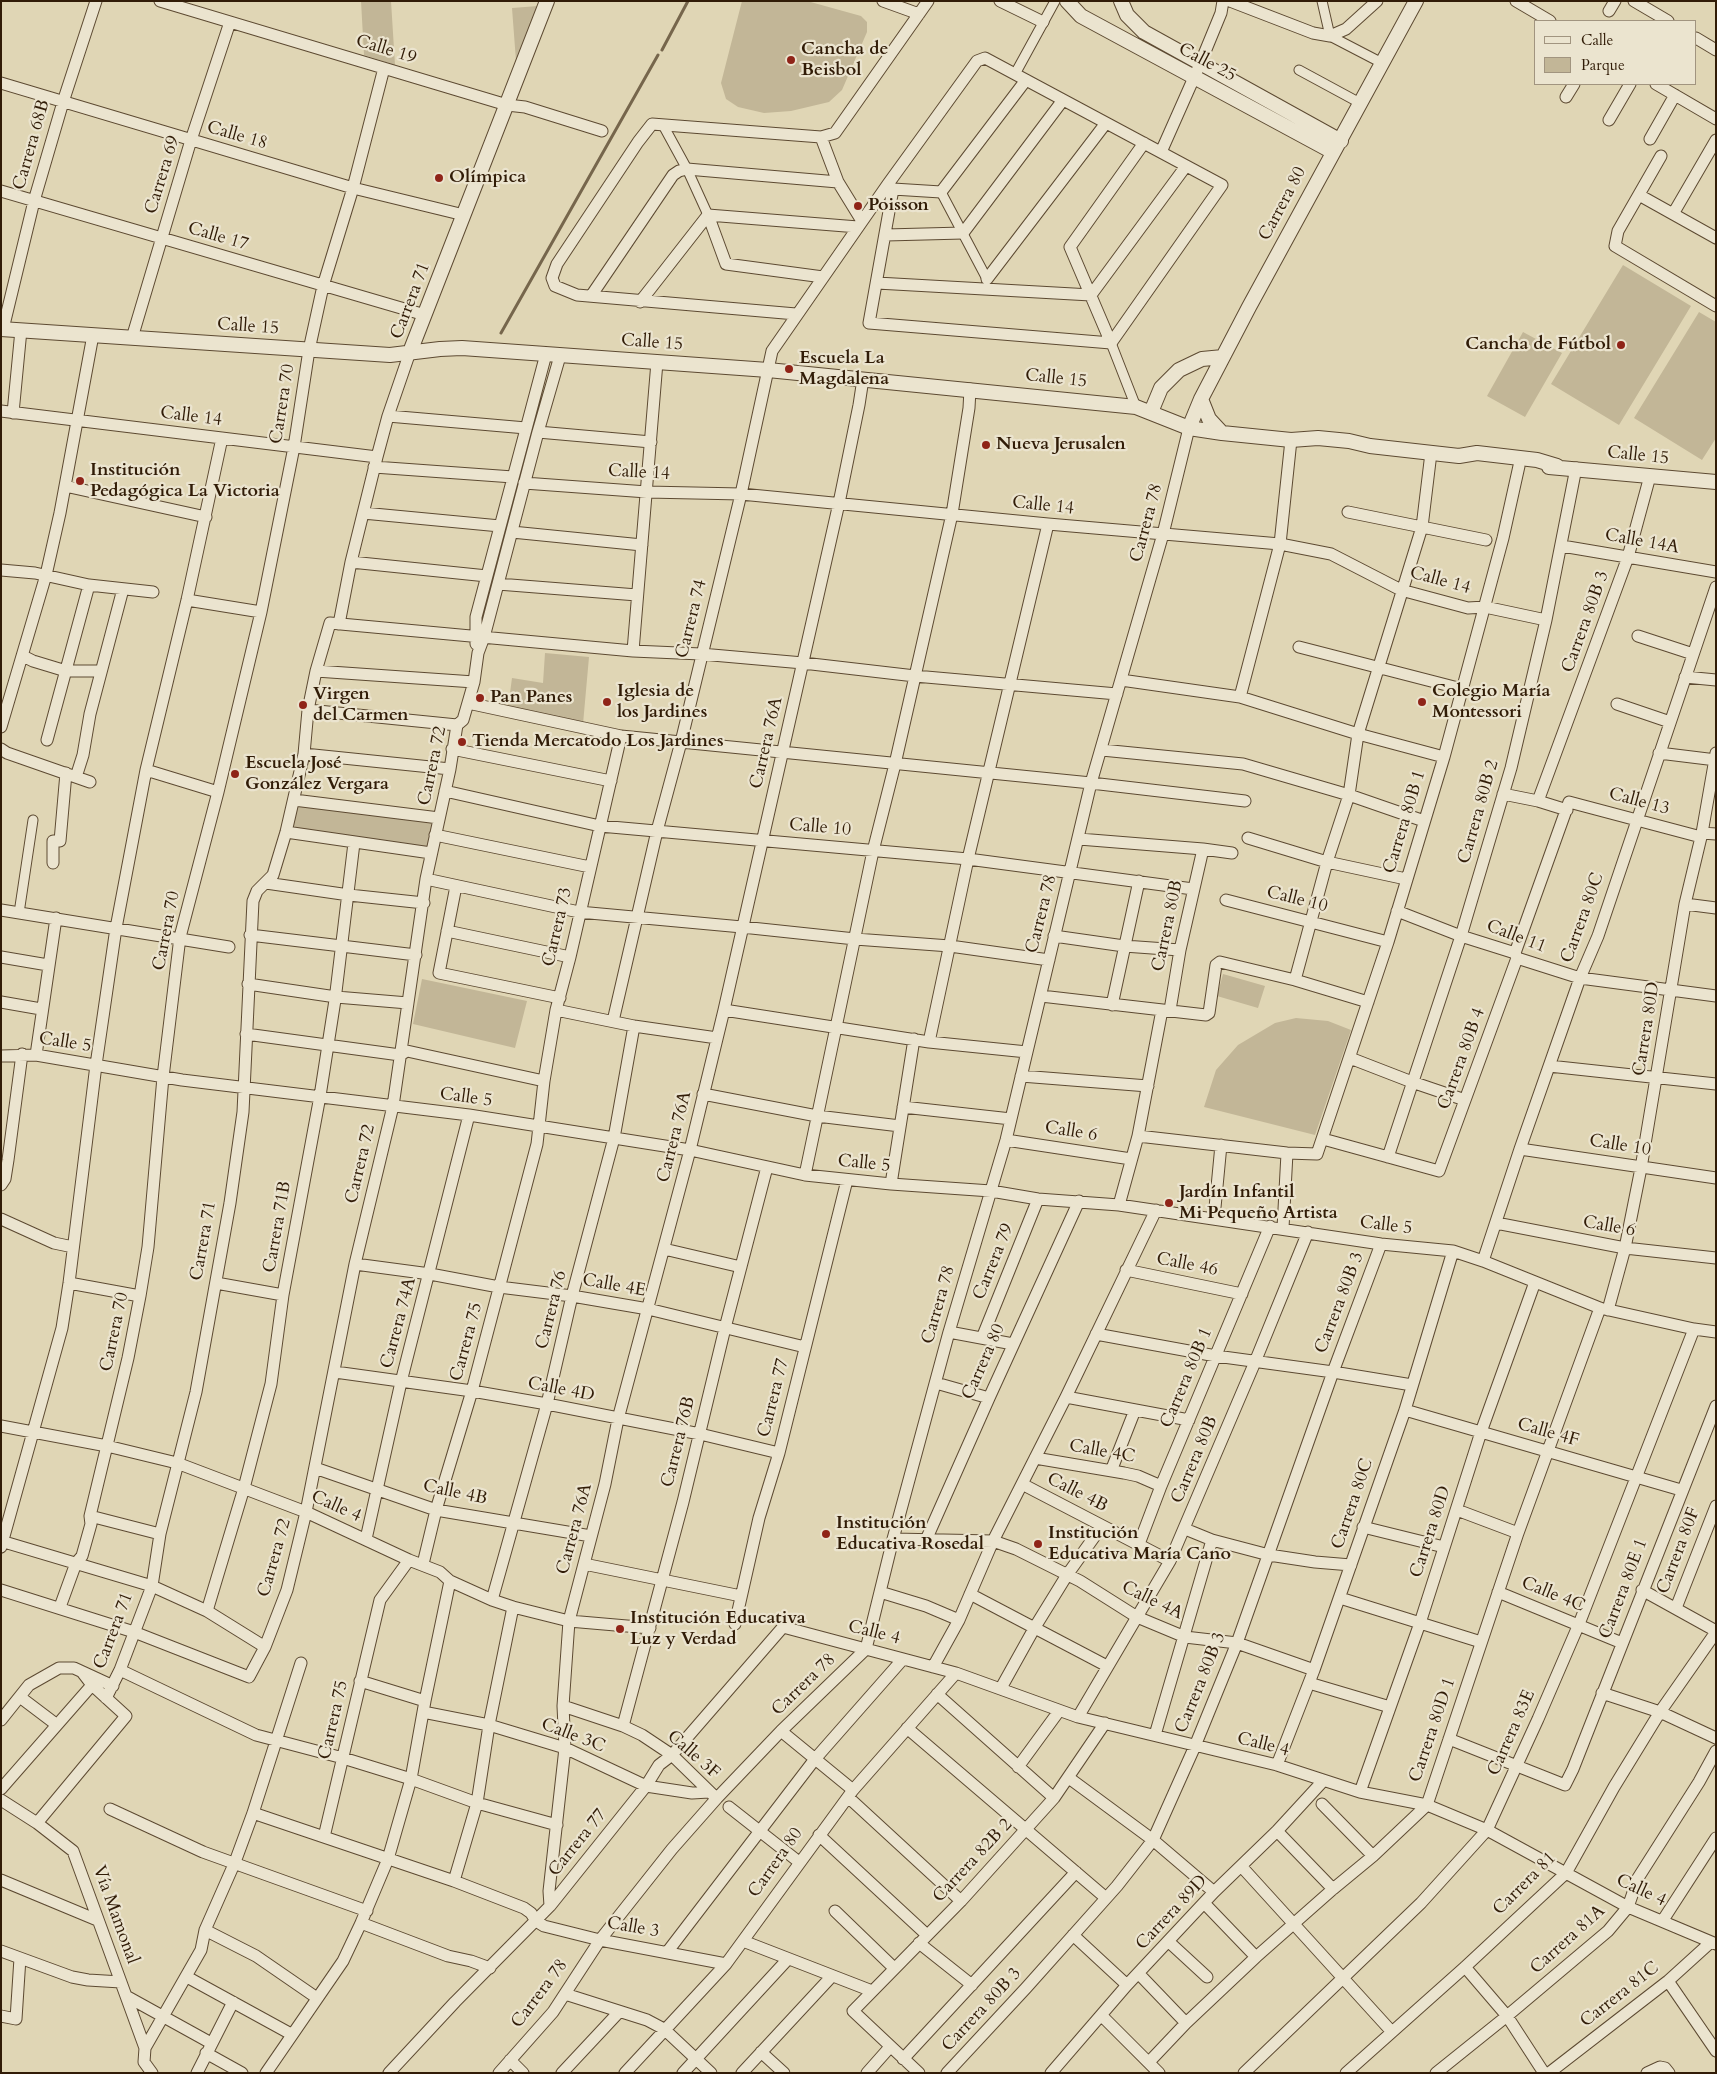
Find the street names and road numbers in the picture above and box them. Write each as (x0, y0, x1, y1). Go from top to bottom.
street label: Calle 19 (353, 31, 419, 69)
street label: Calle 25 (1174, 39, 1240, 87)
street label: Carrera 68B (9, 97, 55, 193)
street label: Calle 18 (204, 117, 270, 155)
street label: Carrera 69 (141, 133, 185, 217)
street label: Carrera 80 (1255, 163, 1311, 245)
street label: Calle 17 (185, 218, 251, 256)
street label: Carrera 71 (386, 260, 436, 342)
street label: Calle 15 (216, 314, 280, 340)
street label: Calle 15 (620, 330, 684, 356)
street label: Carrera 70 (266, 363, 300, 445)
street label: Calle 15 (1024, 365, 1088, 393)
street label: Calle 14 (159, 402, 223, 432)
street label: Calle 15 (1606, 442, 1670, 470)
street label: Calle 14 (607, 461, 671, 485)
street label: Carrera 78 (1126, 481, 1168, 565)
street label: Calle 14 (1011, 492, 1075, 520)
street label: Calle 14A (1603, 525, 1681, 559)
street label: Calle 14 (1407, 563, 1473, 599)
street label: Carrera 80B 3 (1558, 568, 1614, 676)
street label: Carrera 74 (672, 577, 712, 661)
street label: Carrera 76A (746, 695, 788, 791)
street label: Carrera 72 (414, 724, 452, 808)
street label: Carrera 80B 2 (1454, 758, 1504, 866)
street label: Carrera 80B 1 (1379, 768, 1431, 876)
street label: Calle 13 (1606, 784, 1672, 820)
street label: Calle 10 (788, 815, 852, 841)
street label: Carrera 80C (1557, 870, 1609, 966)
street label: Carrera 78 (1022, 872, 1062, 956)
street label: Carrera 80B (1148, 878, 1188, 974)
street label: Calle 10 (1264, 882, 1330, 918)
street label: Carrera 73 (538, 885, 578, 969)
street label: Carrera 70 (149, 889, 185, 973)
street label: Calle 11 (1483, 916, 1549, 958)
street label: Carrera 80D (1629, 980, 1665, 1078)
street label: Carrera 80B 4 (1434, 1005, 1490, 1113)
street label: Calle 5 (37, 1028, 93, 1058)
street label: Calle 5 (438, 1084, 494, 1112)
street label: Carrera 76A (653, 1089, 697, 1185)
street label: Calle 6 (1043, 1117, 1099, 1147)
street label: Carrera 72 (341, 1122, 381, 1206)
street label: Calle 10 (1588, 1130, 1652, 1162)
street label: Calle 5 (837, 1150, 891, 1178)
street label: Carrera 71B (259, 1179, 297, 1275)
street label: Carrera 71 (186, 1200, 222, 1282)
street label: Calle 5 (1358, 1212, 1414, 1240)
street label: Calle 6 (1581, 1212, 1637, 1242)
street label: Carrera 79 (969, 1221, 1019, 1303)
street label: Calle 46 (1154, 1248, 1220, 1282)
street label: Carrera 80B 3 (1311, 1249, 1369, 1357)
street label: Carrera 78 (918, 1263, 960, 1347)
street label: Carrera 76 (532, 1268, 572, 1352)
street label: Calle 4E (581, 1270, 647, 1302)
street label: Carrera 74A (376, 1275, 422, 1371)
street label: Carrera 70 (96, 1290, 134, 1374)
street label: Carrera 75 (446, 1300, 488, 1384)
street label: Carrera 80 (958, 1321, 1010, 1403)
street label: Carrera 80B 1 (1156, 1325, 1218, 1431)
street label: Carrera 77 (754, 1356, 794, 1440)
street label: Calle 4D (526, 1373, 596, 1407)
street label: Carrera 76B (657, 1394, 701, 1490)
street label: Carrera 80B (1167, 1413, 1223, 1507)
street label: Calle 4F (1515, 1414, 1581, 1452)
street label: Calle 4C (1067, 1436, 1137, 1468)
street label: Carrera 80C (1327, 1456, 1379, 1552)
street label: Calle 4B (1043, 1469, 1111, 1517)
street label: Calle 4B (421, 1476, 489, 1510)
street label: Carrera 76A (552, 1481, 598, 1577)
street label: Carrera 80D (1406, 1483, 1456, 1581)
street label: Calle 4 (307, 1486, 365, 1528)
street label: Carrera 80F (1653, 1505, 1705, 1597)
street label: Carrera 72 (254, 1516, 296, 1600)
street label: Carrera 80E 1 (1595, 1536, 1653, 1642)
street label: Calle 4C (1518, 1572, 1588, 1618)
street label: Calle 4A (1118, 1577, 1186, 1625)
street label: Carrera 71 (89, 1590, 139, 1672)
street label: Calle 4 (846, 1616, 902, 1650)
street label: Carrera 80B 3 (1171, 1629, 1231, 1737)
street label: Carrera 78 (768, 1649, 840, 1721)
street label: Carrera 80D 1 (1405, 1675, 1461, 1785)
street label: Carrera 75 (314, 1678, 354, 1762)
street label: Carrera 83E (1484, 1687, 1540, 1779)
street label: Calle 3C (538, 1714, 608, 1758)
street label: Calle 3F (662, 1726, 724, 1784)
street label: Calle 4 (1235, 1728, 1291, 1762)
street label: Carrera 77 (544, 1805, 612, 1881)
street label: Carrera 82B 2 (929, 1815, 1017, 1907)
street label: Carrera 80 (744, 1824, 808, 1902)
street label: Carrera 81 (1489, 1848, 1561, 1920)
street label: Vía Mamonal (87, 1863, 143, 1967)
street label: Calle 4 (1612, 1870, 1670, 1912)
street label: Carrera 89D (1132, 1871, 1212, 1955)
street label: Carrera 81A (1526, 1901, 1610, 1979)
street label: Calle 3 (605, 1913, 661, 1943)
street label: Carrera 78 (507, 1955, 573, 2033)
street label: Carrera 81C (1576, 1957, 1664, 2033)
street label: Carrera 80B 3 (938, 1964, 1026, 2056)

